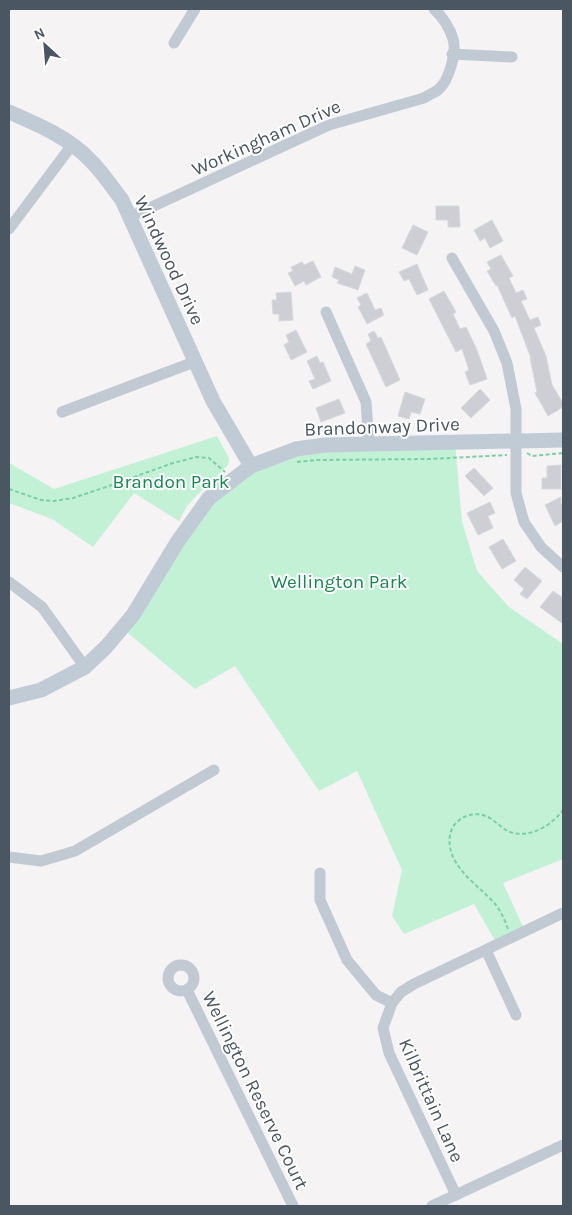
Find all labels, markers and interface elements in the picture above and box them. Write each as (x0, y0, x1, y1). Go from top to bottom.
north arrow (20, 20, 70, 70)
text: N (31, 24, 48, 44)
street label: Workingham Drive (188, 95, 344, 181)
street label: Windwood Drive (130, 192, 209, 329)
street label: Brandonway Drive (304, 413, 460, 441)
park label: Brandon Park (113, 471, 230, 493)
park label: Wellington Park (271, 571, 408, 593)
street label: Wellington Reserve Court (198, 988, 313, 1193)
street label: Kilbrittain Lane (394, 1035, 468, 1166)

